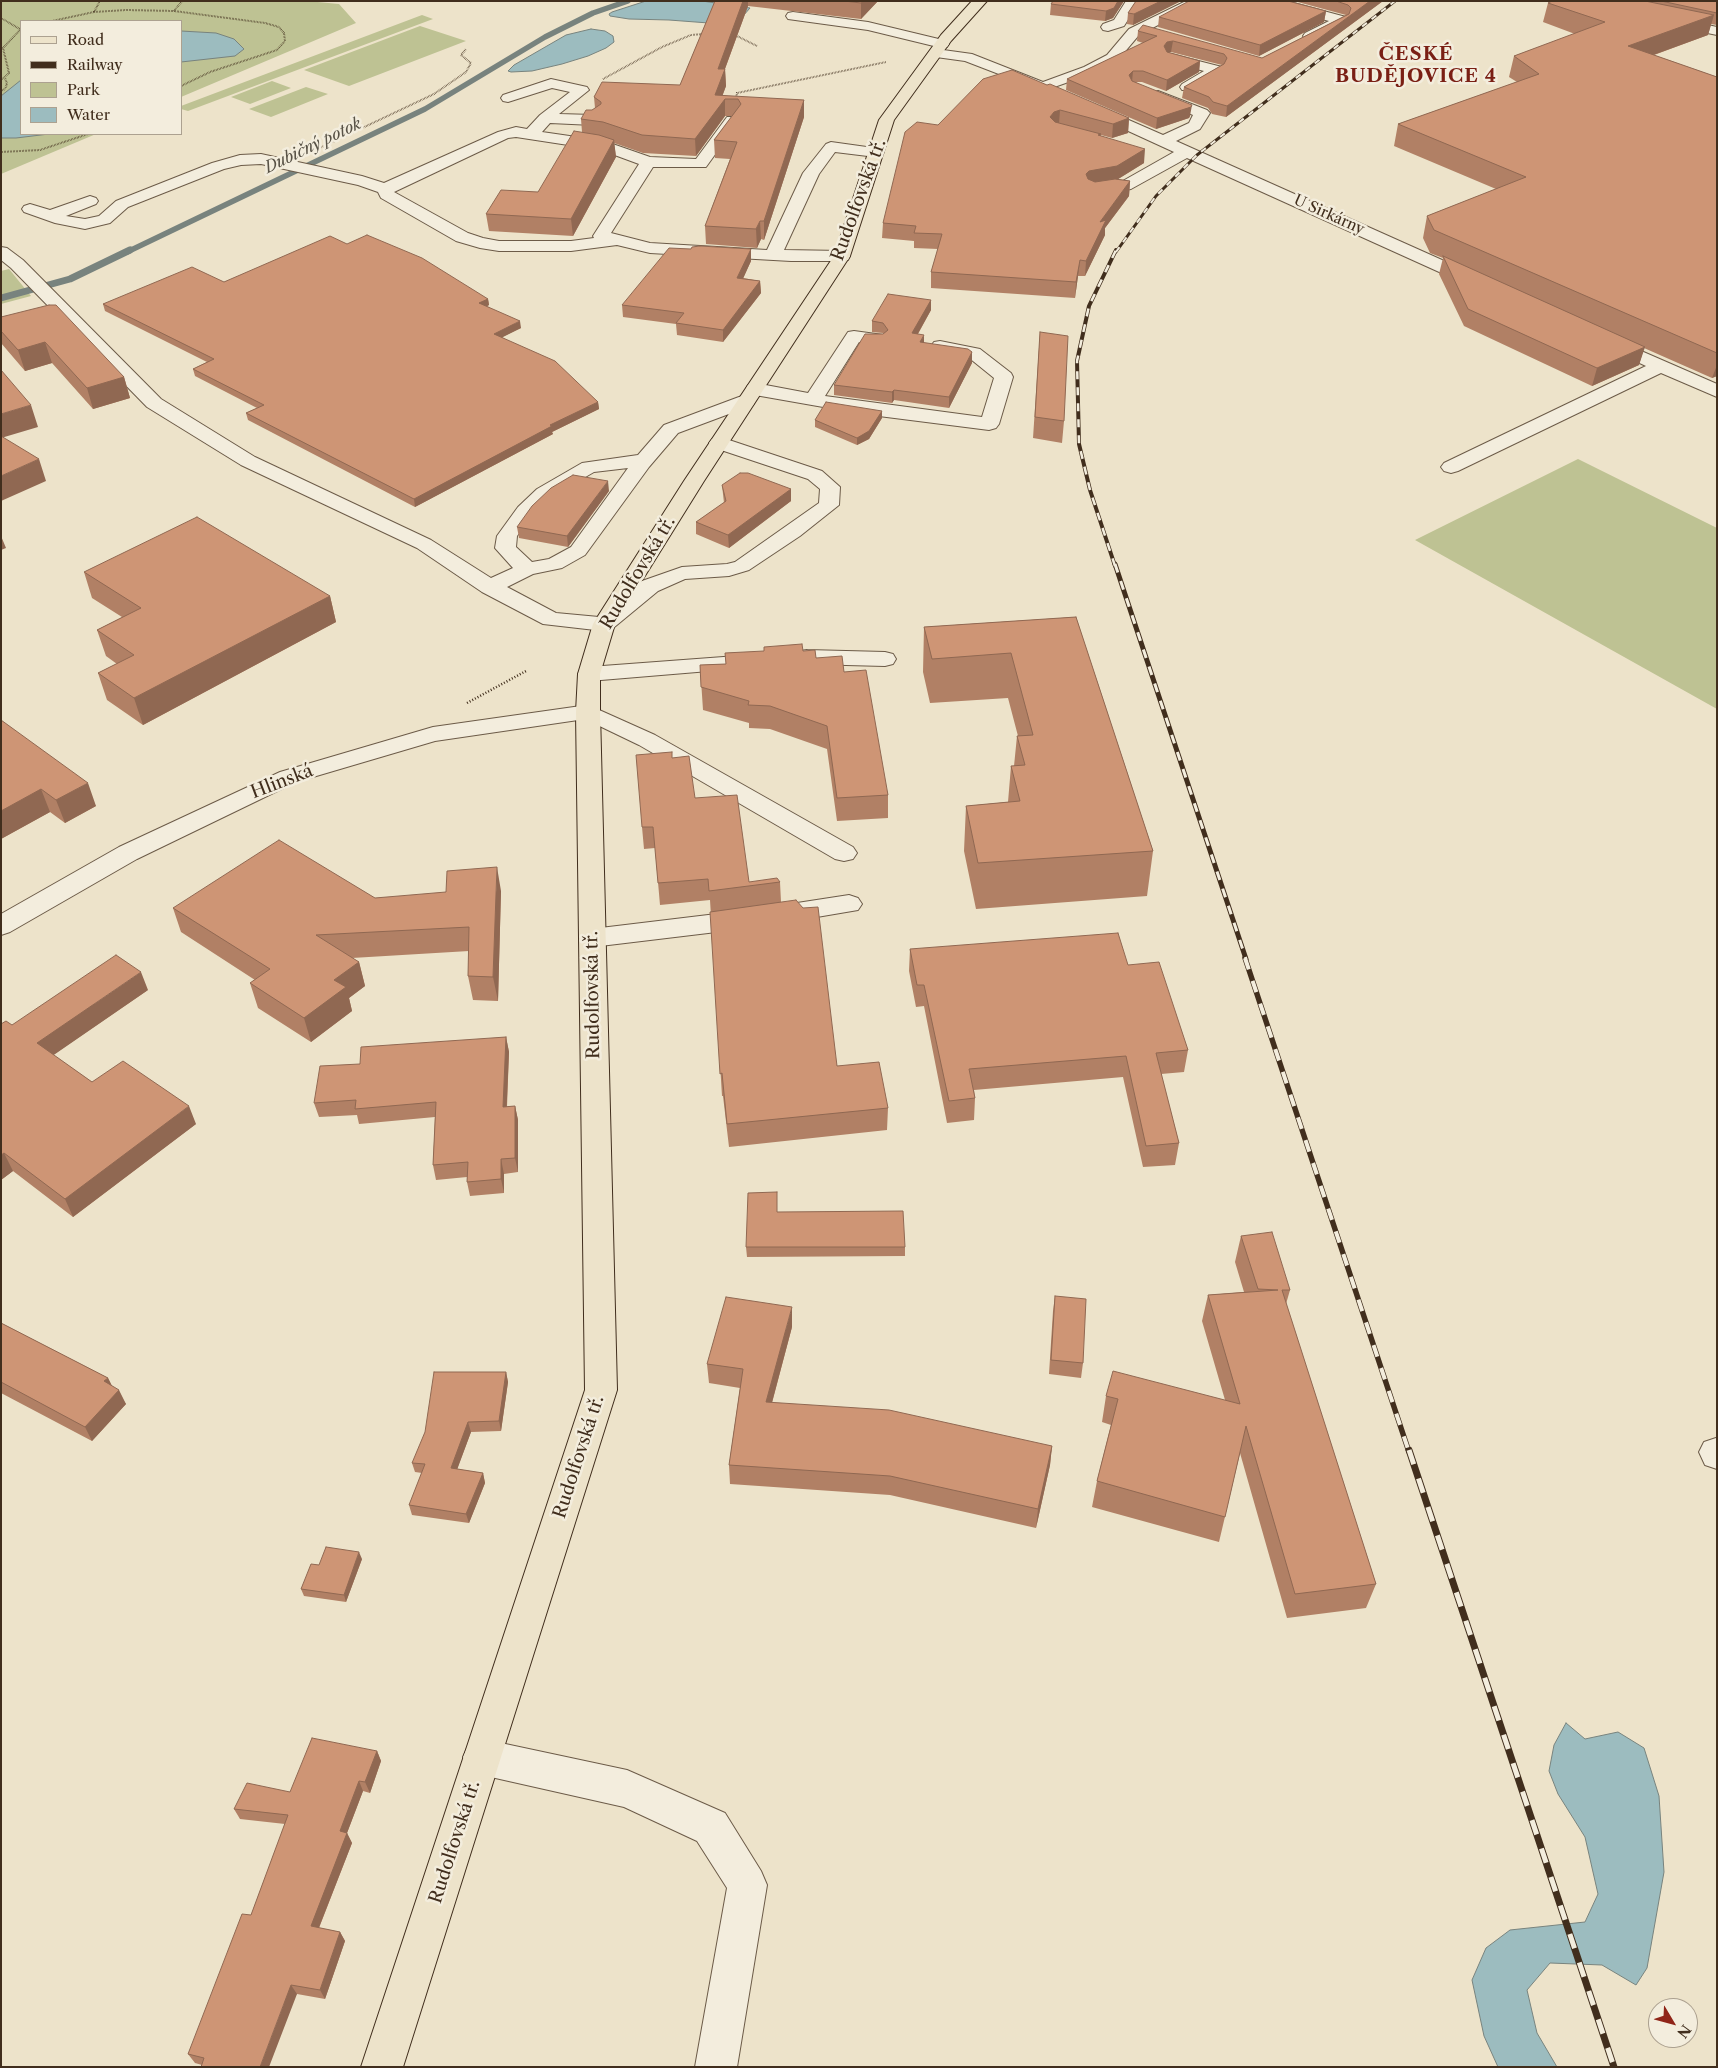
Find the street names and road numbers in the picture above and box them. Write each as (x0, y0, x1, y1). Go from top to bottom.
street label: Rudolfovská tř. (827, 136, 891, 264)
street label: U Sirkárny (1291, 191, 1367, 239)
street label: Rudolfovská tř. (596, 513, 680, 633)
street label: Hlinská (248, 760, 316, 804)
street label: Rudolfovská tř. (581, 931, 605, 1059)
street label: Rudolfovská tř. (549, 1393, 609, 1521)
street label: Rudolfovská tř. (425, 1778, 485, 1906)

